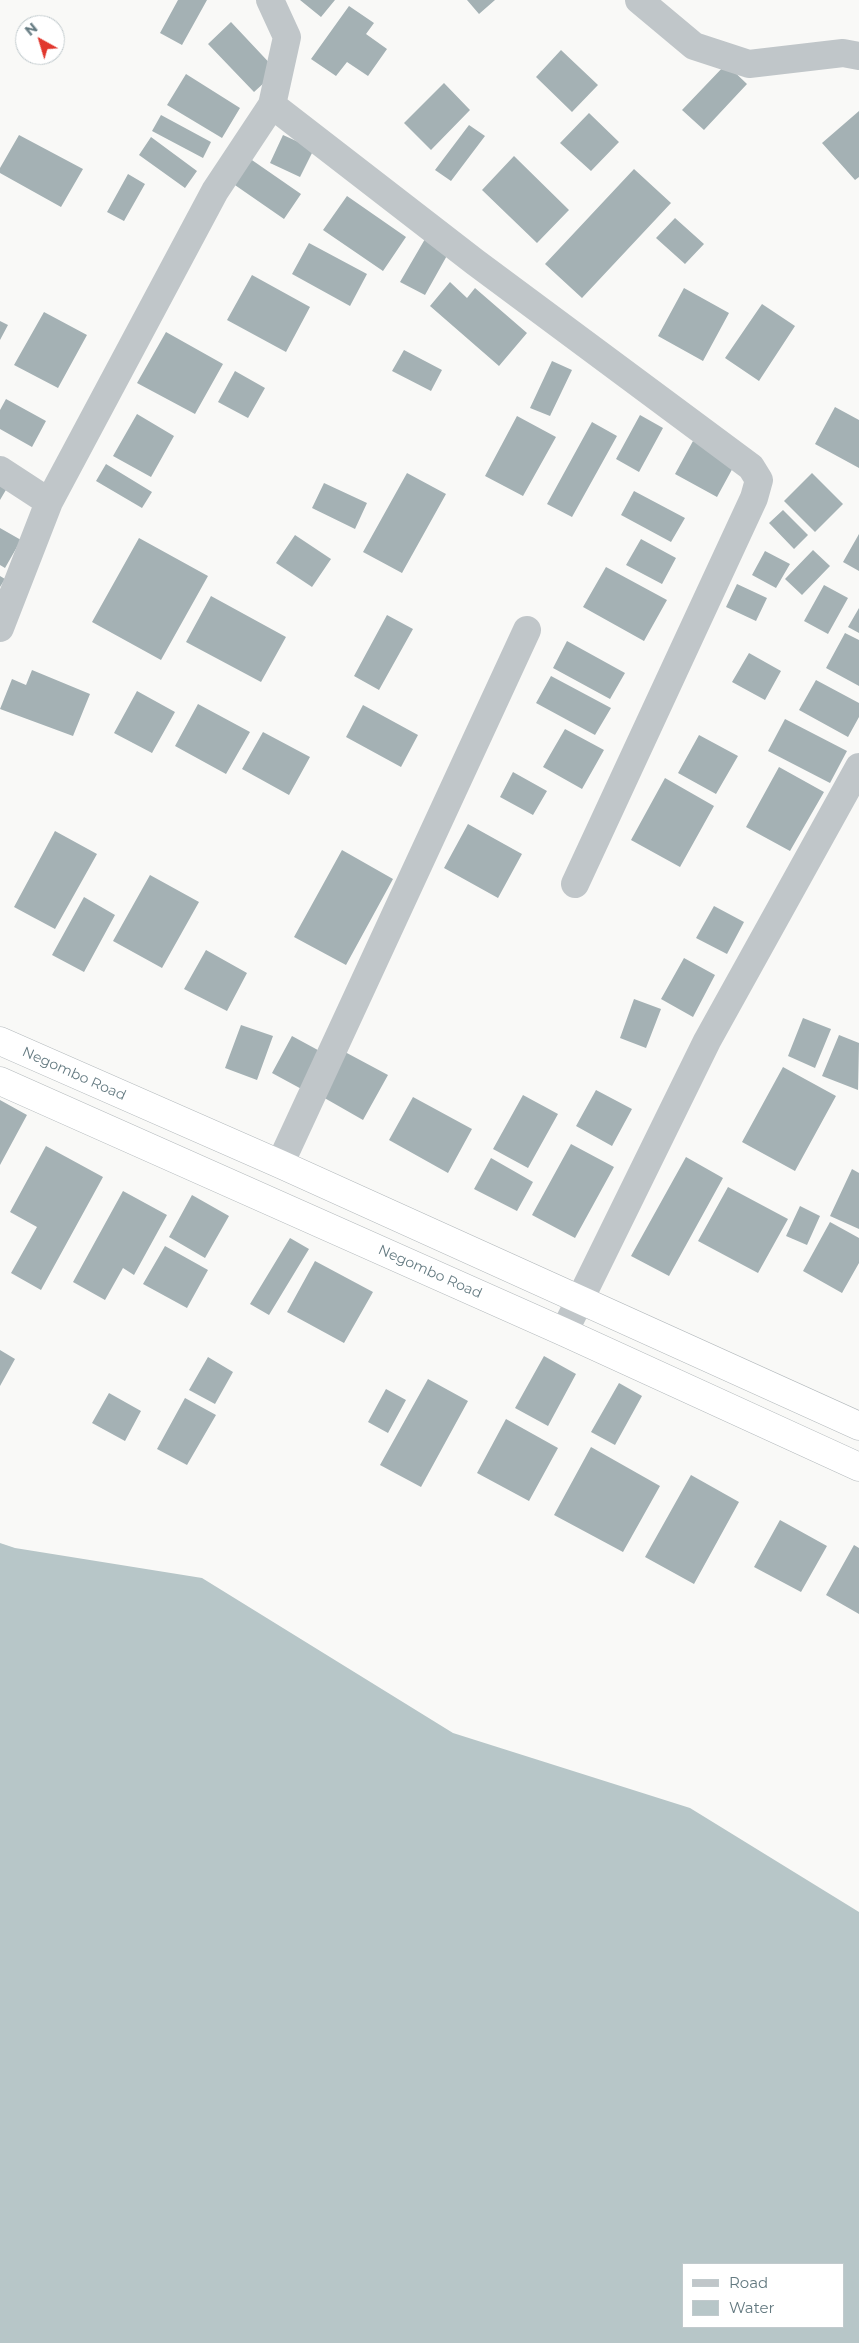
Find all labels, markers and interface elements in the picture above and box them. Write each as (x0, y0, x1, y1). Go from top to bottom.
north arrow (15, 15, 65, 65)
text: N (21, 19, 41, 40)
street label: Negombo Road (20, 1044, 128, 1104)
street label: Negombo Road (376, 1242, 484, 1302)
legend (682, 2263, 844, 2328)
text: Road (729, 2273, 768, 2292)
text: Water (729, 2298, 775, 2317)

